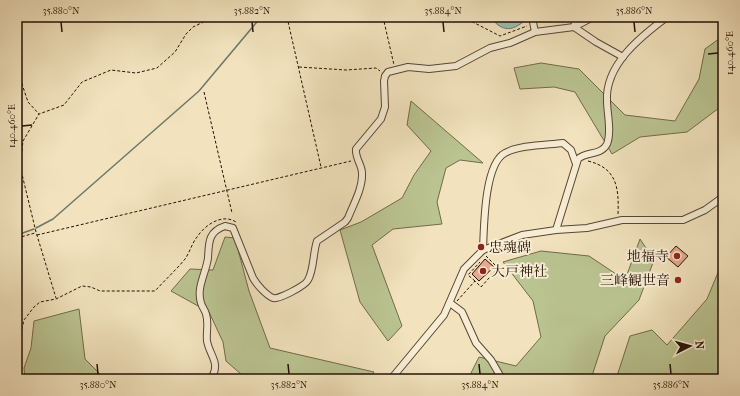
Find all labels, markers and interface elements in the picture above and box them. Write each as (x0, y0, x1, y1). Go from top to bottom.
text: 35.880°N (42, 5, 80, 17)
text: 35.882°N (234, 5, 271, 17)
text: 35.884°N (424, 5, 462, 17)
text: 35.886°N (615, 5, 653, 17)
text: 140.460°E (724, 31, 736, 75)
text: 140.460°E (6, 104, 18, 148)
place label: 忠魂碑 (489, 239, 531, 256)
marker: 忠魂碑 (476, 242, 486, 252)
place label: 地福寺 (627, 248, 669, 265)
marker: 地福寺 (672, 251, 682, 261)
place label: 大戸神社 (491, 263, 547, 280)
marker: 大戸神社 (478, 266, 488, 276)
place label: 三峰観世音 (600, 272, 670, 289)
marker: 三峰観世音 (673, 275, 683, 285)
north arrow (670, 326, 710, 366)
text: N (693, 340, 706, 350)
text: 35.880°N (79, 379, 117, 391)
text: 35.882°N (271, 379, 308, 391)
text: 35.884°N (461, 379, 499, 391)
text: 35.886°N (652, 379, 690, 391)

